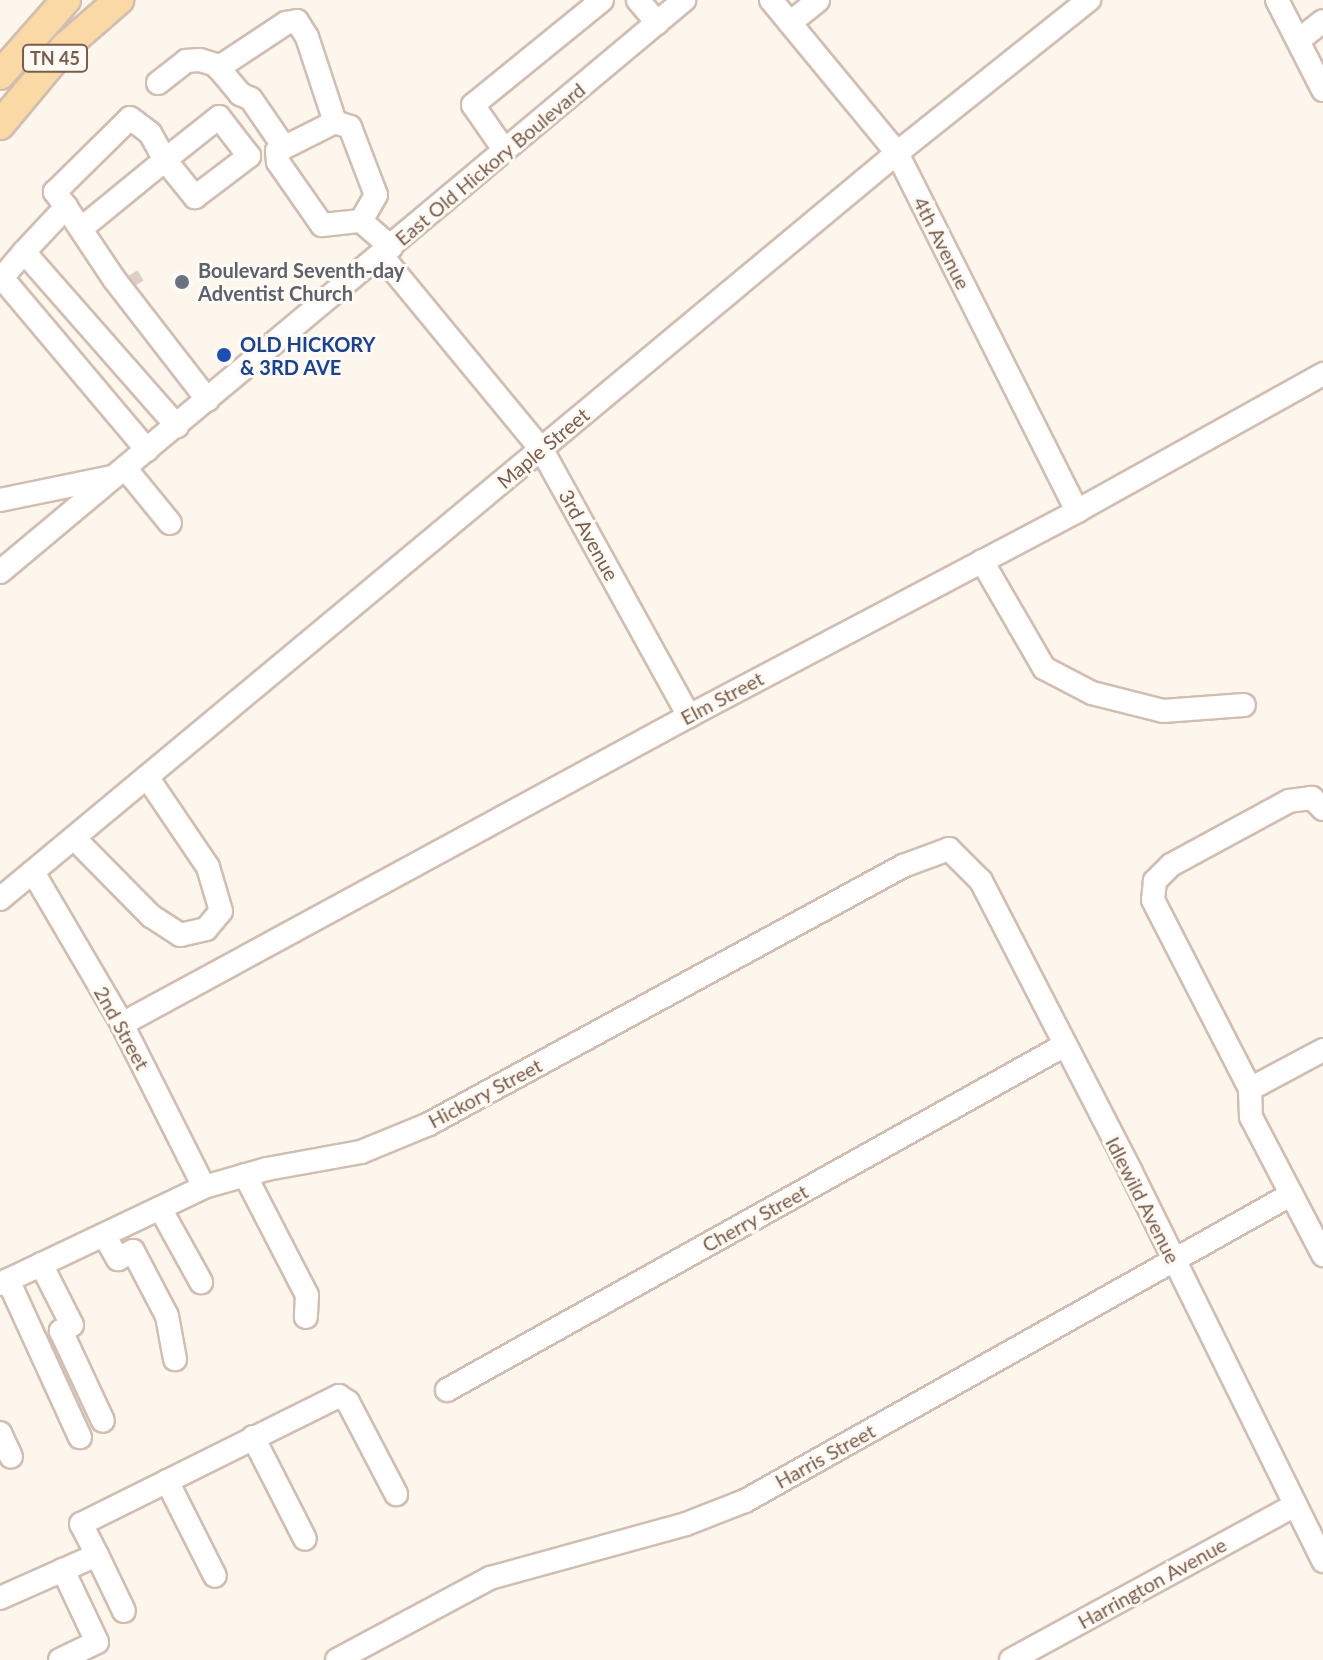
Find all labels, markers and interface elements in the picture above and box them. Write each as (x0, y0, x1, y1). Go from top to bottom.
road number: TN 45 (21, 44, 89, 72)
street label: East Old Hickory Boulevard (390, 77, 590, 251)
street label: 4th Avenue (908, 192, 976, 294)
place label: Boulevard Seventh-day Adventist Church (198, 258, 404, 305)
marker: Boulevard Seventh-day Adventist Church (173, 273, 191, 291)
place label: OLD HICKORY & 3RD AVE (240, 332, 375, 379)
marker: OLD HICKORY & 3RD AVE (215, 346, 233, 364)
street label: Maple Street (492, 403, 594, 493)
street label: 3rd Avenue (554, 485, 624, 585)
street label: Elm Street (676, 666, 768, 730)
street label: 2nd Street (89, 982, 155, 1074)
street label: Hickory Street (424, 1053, 546, 1133)
street label: Idlewild Avenue (1101, 1132, 1185, 1268)
street label: Cherry Street (698, 1179, 812, 1257)
street label: Harris Street (771, 1419, 879, 1493)
street label: Harrington Avenue (1073, 1532, 1231, 1634)

